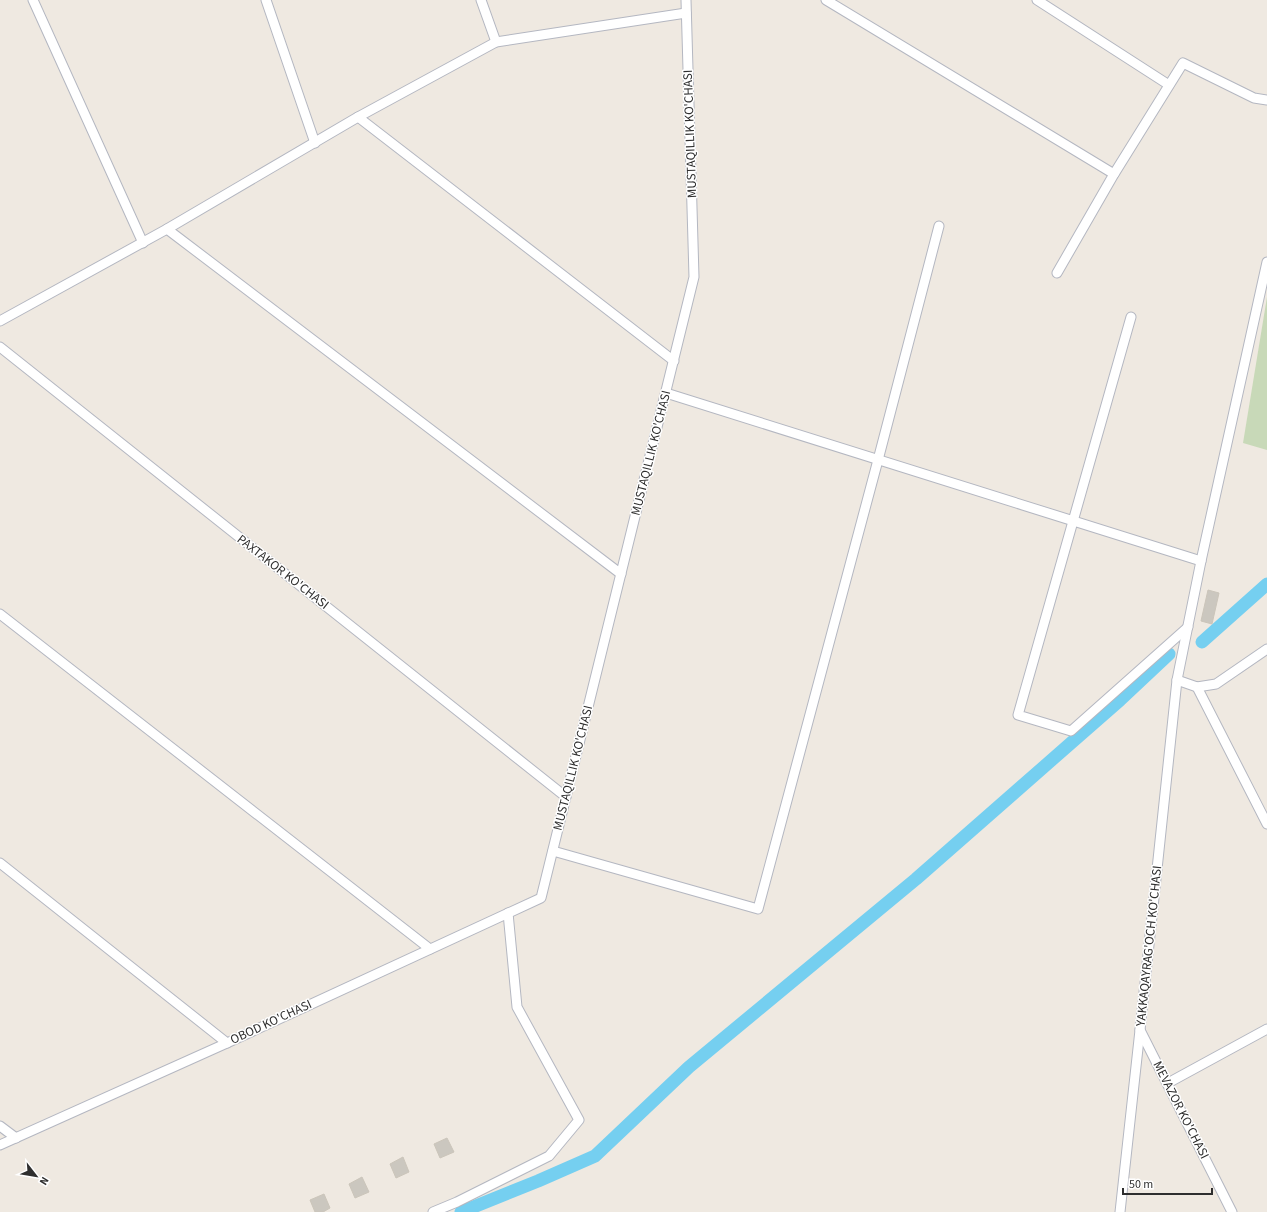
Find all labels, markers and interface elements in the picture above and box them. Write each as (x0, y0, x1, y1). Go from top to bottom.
street label: MUSTAQILLIK KO'CHASI (679, 69, 701, 199)
street label: MUSTAQILLIK KO'CHASI (627, 388, 675, 518)
street label: PAXTAKOR KO'CHASI (233, 530, 333, 614)
street label: MUSTAQILLIK KO'CHASI (549, 703, 597, 833)
street label: YAKKAQAYRAG'OCH KO'CHASI (1131, 865, 1166, 1028)
street label: OBOD KO'CHASI (227, 995, 315, 1049)
street label: MEVAZOR KO'CHASI (1149, 1058, 1213, 1162)
north arrow (16, 1156, 56, 1196)
scale bar (1123, 1170, 1212, 1196)
text: N (36, 1174, 52, 1188)
text: 50 m (1129, 1176, 1153, 1193)

